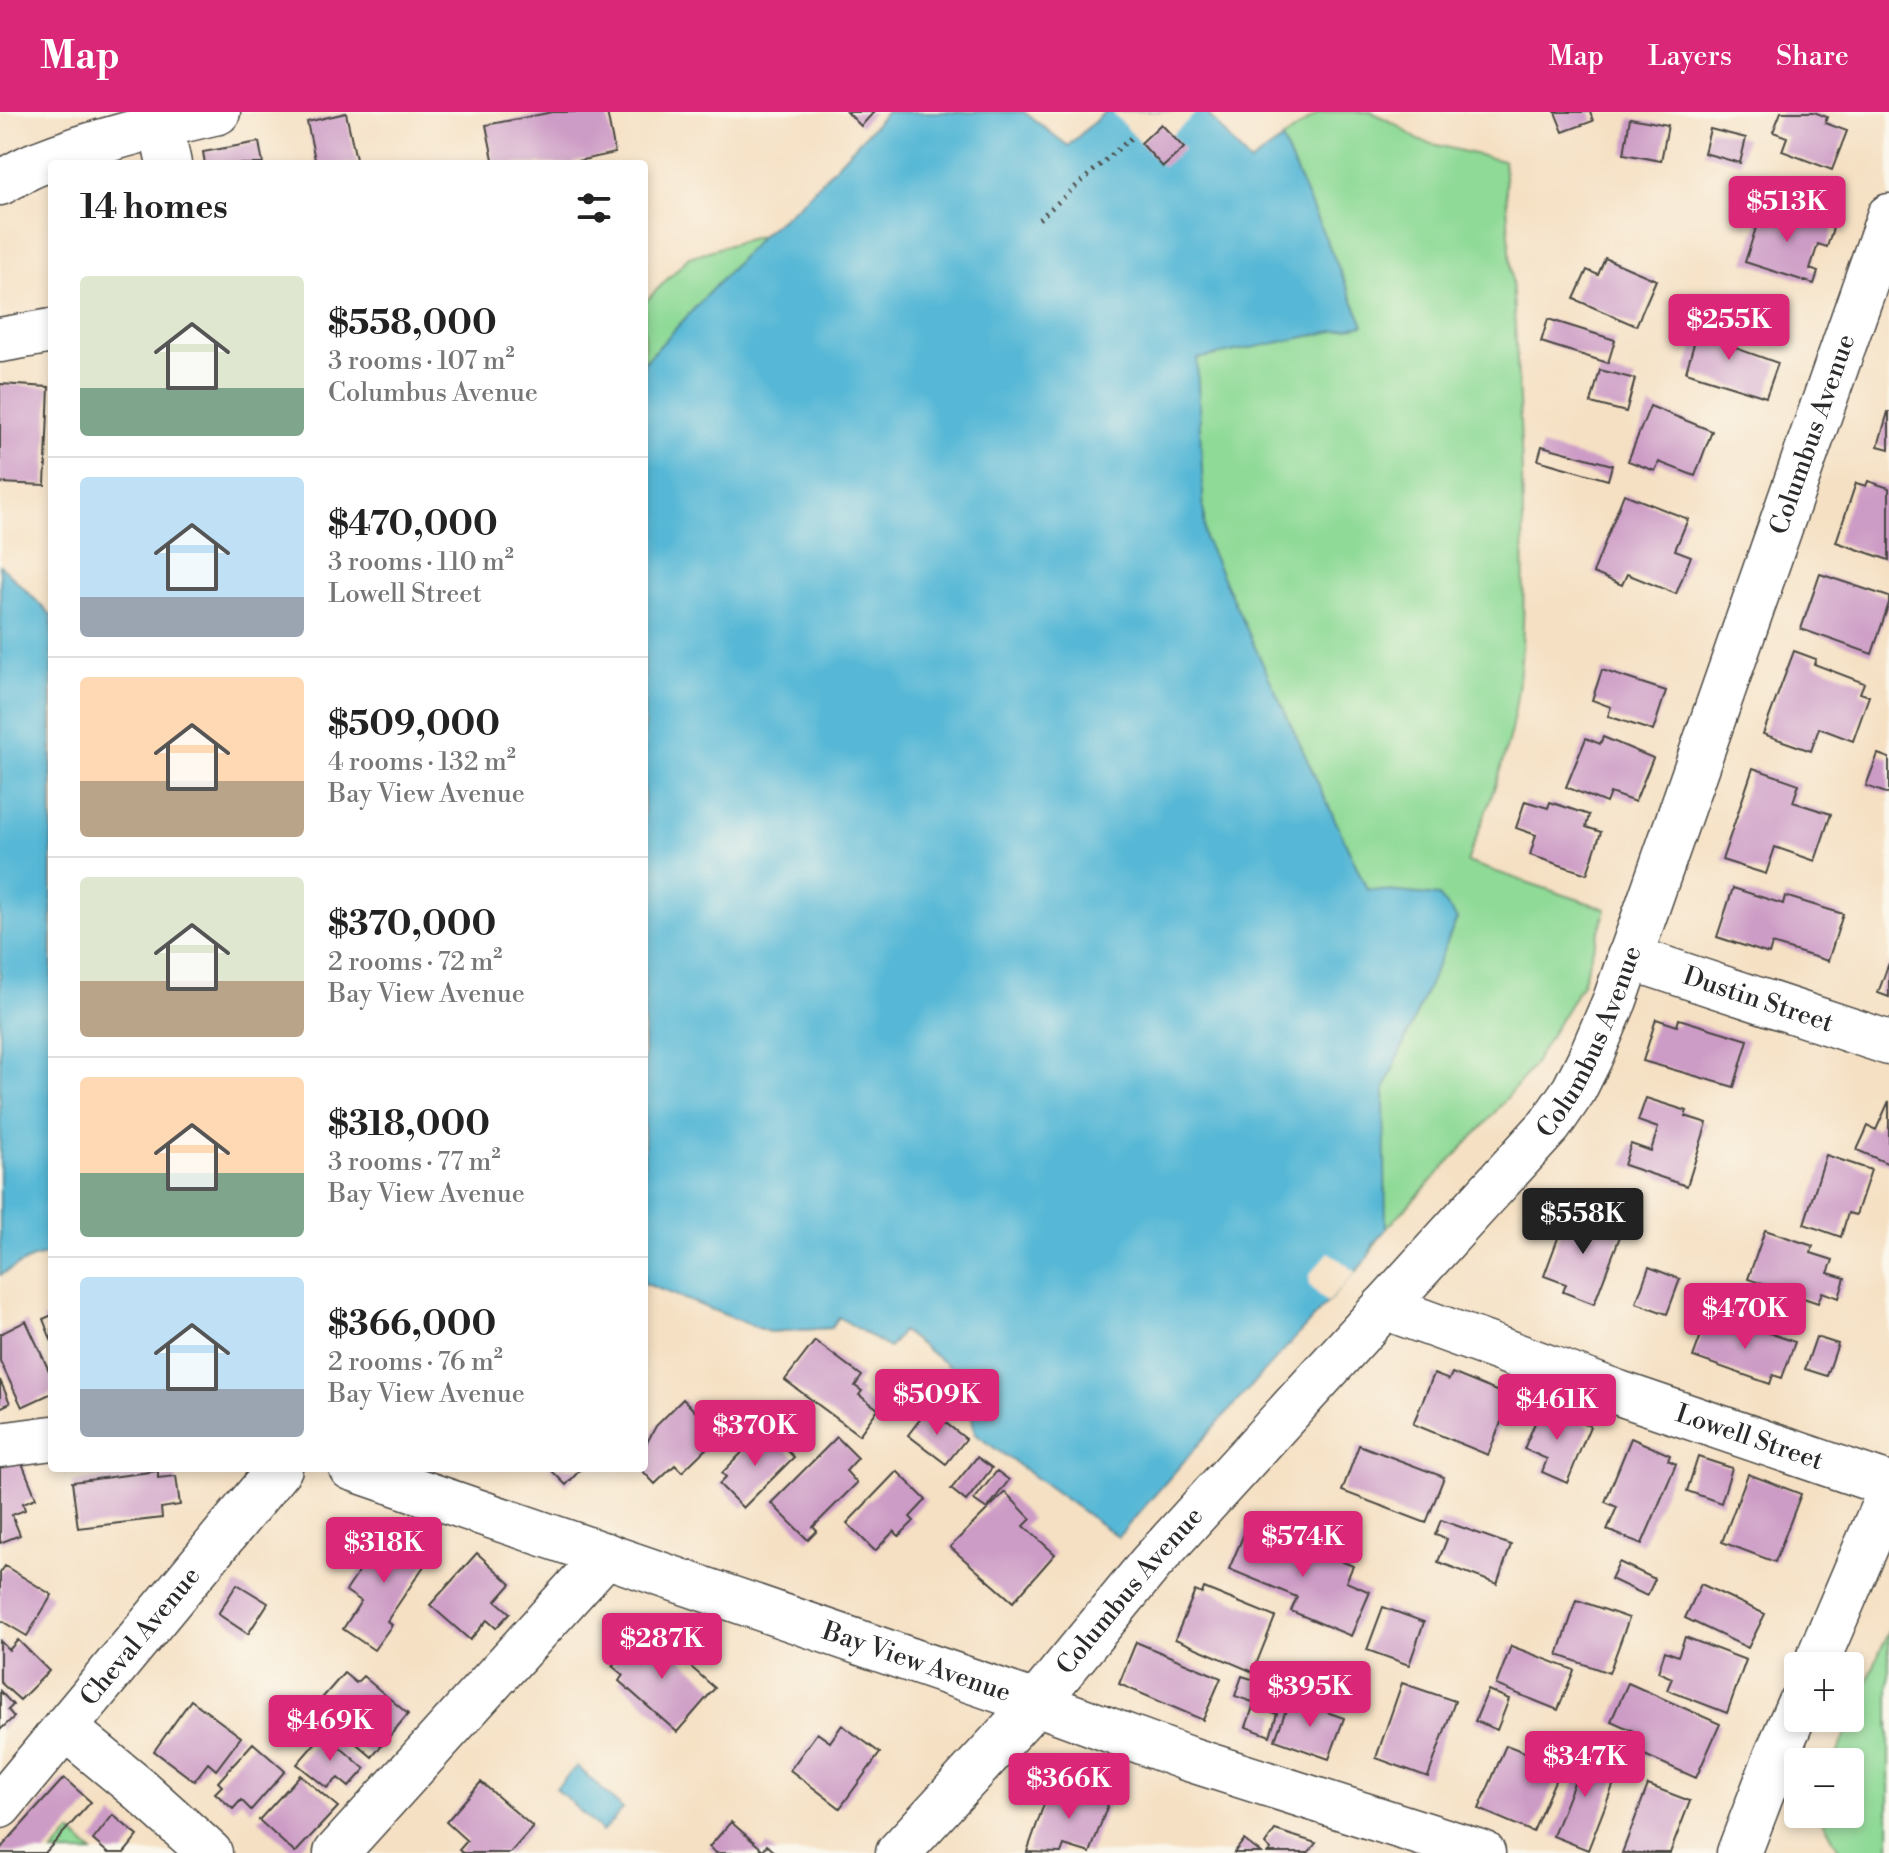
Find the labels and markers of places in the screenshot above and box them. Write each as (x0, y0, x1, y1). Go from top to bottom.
pin: $513K (1731, 176, 1843, 244)
pin: $255K (1673, 294, 1785, 362)
pin: $558K (1527, 1188, 1639, 1256)
pin: $470K (1689, 1283, 1801, 1351)
pin: $509K (881, 1369, 993, 1437)
pin: $461K (1501, 1374, 1613, 1442)
pin: $370K (699, 1400, 811, 1468)
pin: $574K (1247, 1511, 1359, 1579)
pin: $318K (328, 1517, 440, 1585)
pin: $287K (606, 1613, 718, 1681)
pin: $395K (1254, 1661, 1366, 1729)
pin: $469K (274, 1695, 386, 1763)
pin: $347K (1529, 1731, 1641, 1799)
pin: $366K (1013, 1753, 1125, 1821)

